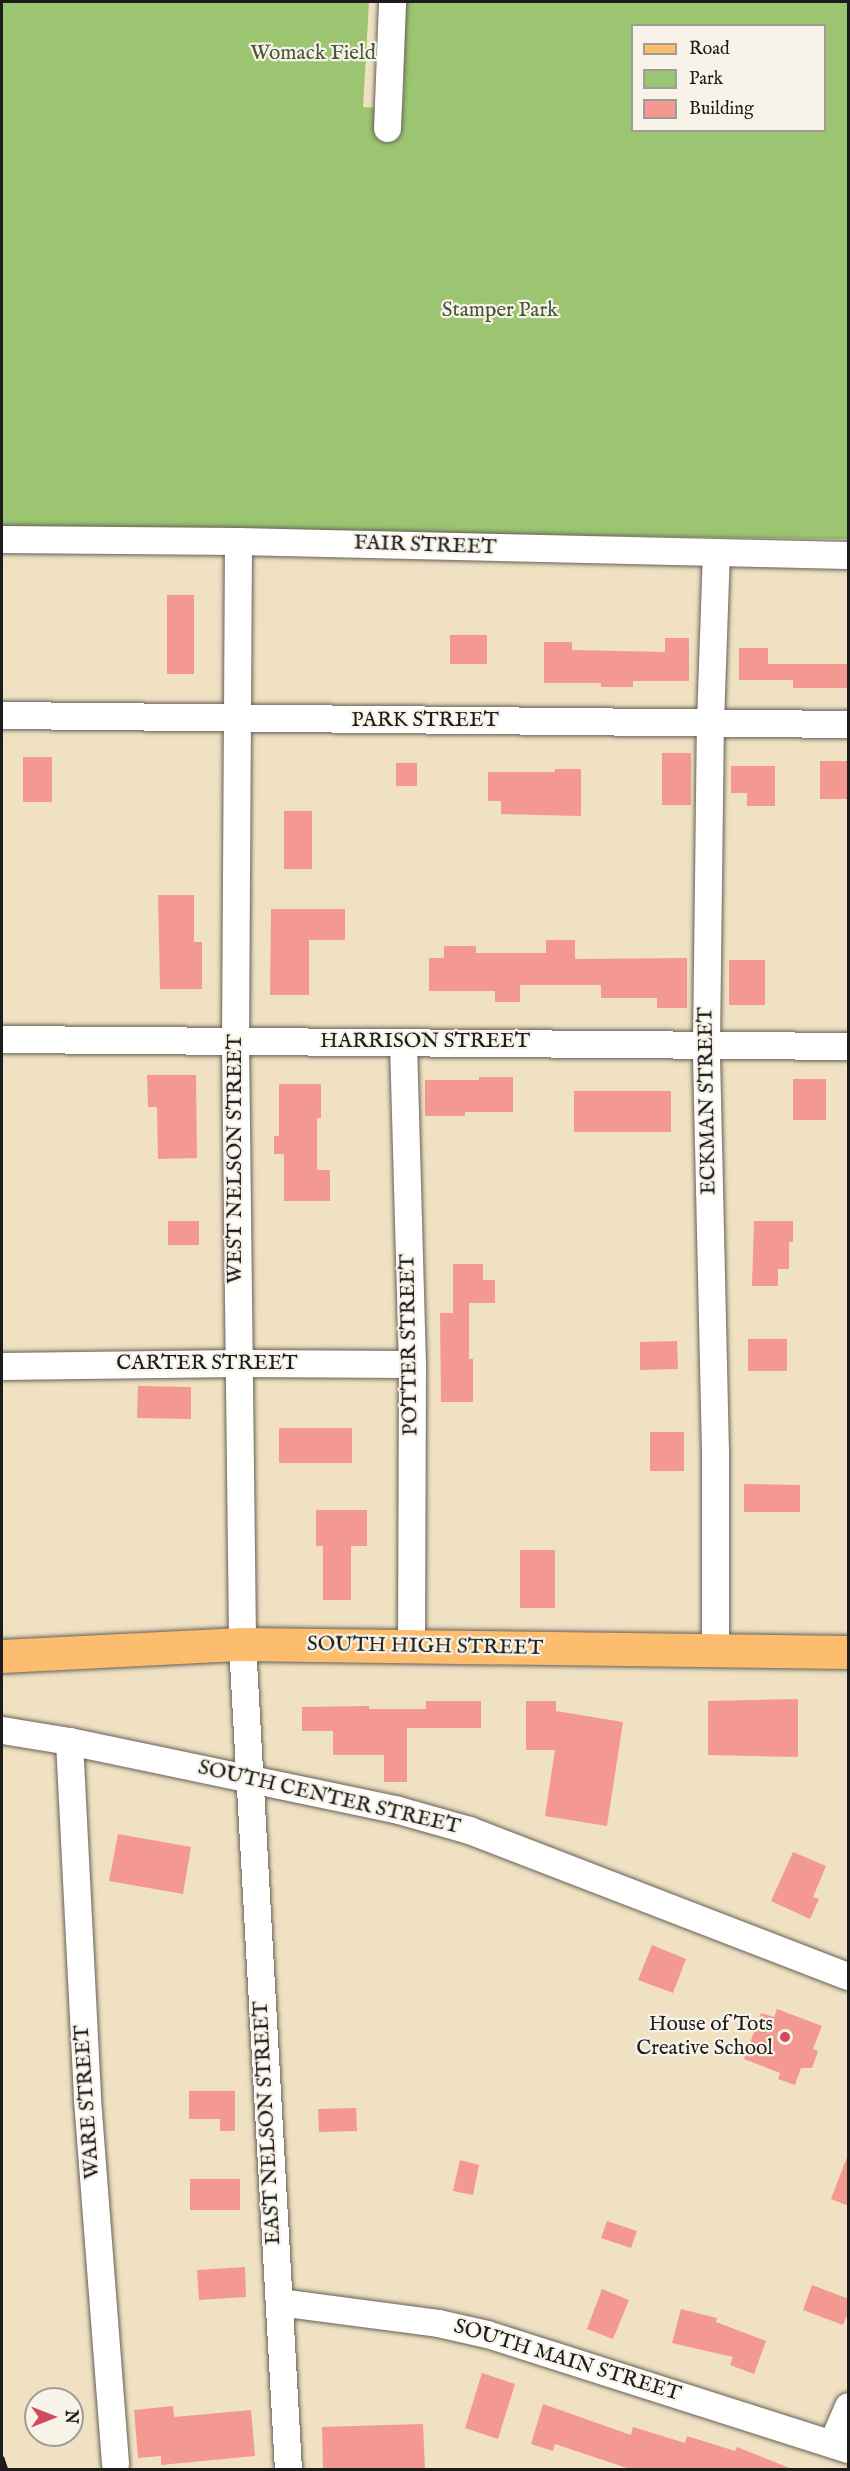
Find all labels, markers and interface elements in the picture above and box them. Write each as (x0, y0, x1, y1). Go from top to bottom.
legend (631, 24, 826, 132)
text: Road (689, 38, 730, 61)
park label: Womack Field (250, 41, 376, 67)
text: Park (689, 68, 723, 91)
text: Building (689, 98, 754, 121)
park label: Stamper Park (442, 298, 558, 324)
street label: FAIR STREET (353, 531, 497, 561)
street label: PARK STREET (351, 708, 499, 734)
street label: ECKMAN STREET (694, 1007, 722, 1195)
street label: HARRISON STREET (320, 1029, 530, 1055)
street label: WEST NELSON STREET (223, 1034, 249, 1284)
street label: POTTER STREET (396, 1254, 424, 1436)
street label: CARTER STREET (116, 1351, 298, 1377)
street label: SOUTH HIGH STREET (307, 1632, 543, 1662)
street label: SOUTH CENTER STREET (195, 1756, 463, 1840)
street label: EAST NELSON STREET (249, 2001, 287, 2245)
place label: House of Tots Creative School (636, 2012, 773, 2062)
street label: WARE STREET (70, 2024, 106, 2180)
marker: House of Tots Creative School (778, 2030, 792, 2044)
street label: SOUTH MAIN STREET (451, 2314, 683, 2408)
north arrow (24, 2387, 84, 2447)
text: N (60, 2410, 80, 2424)

